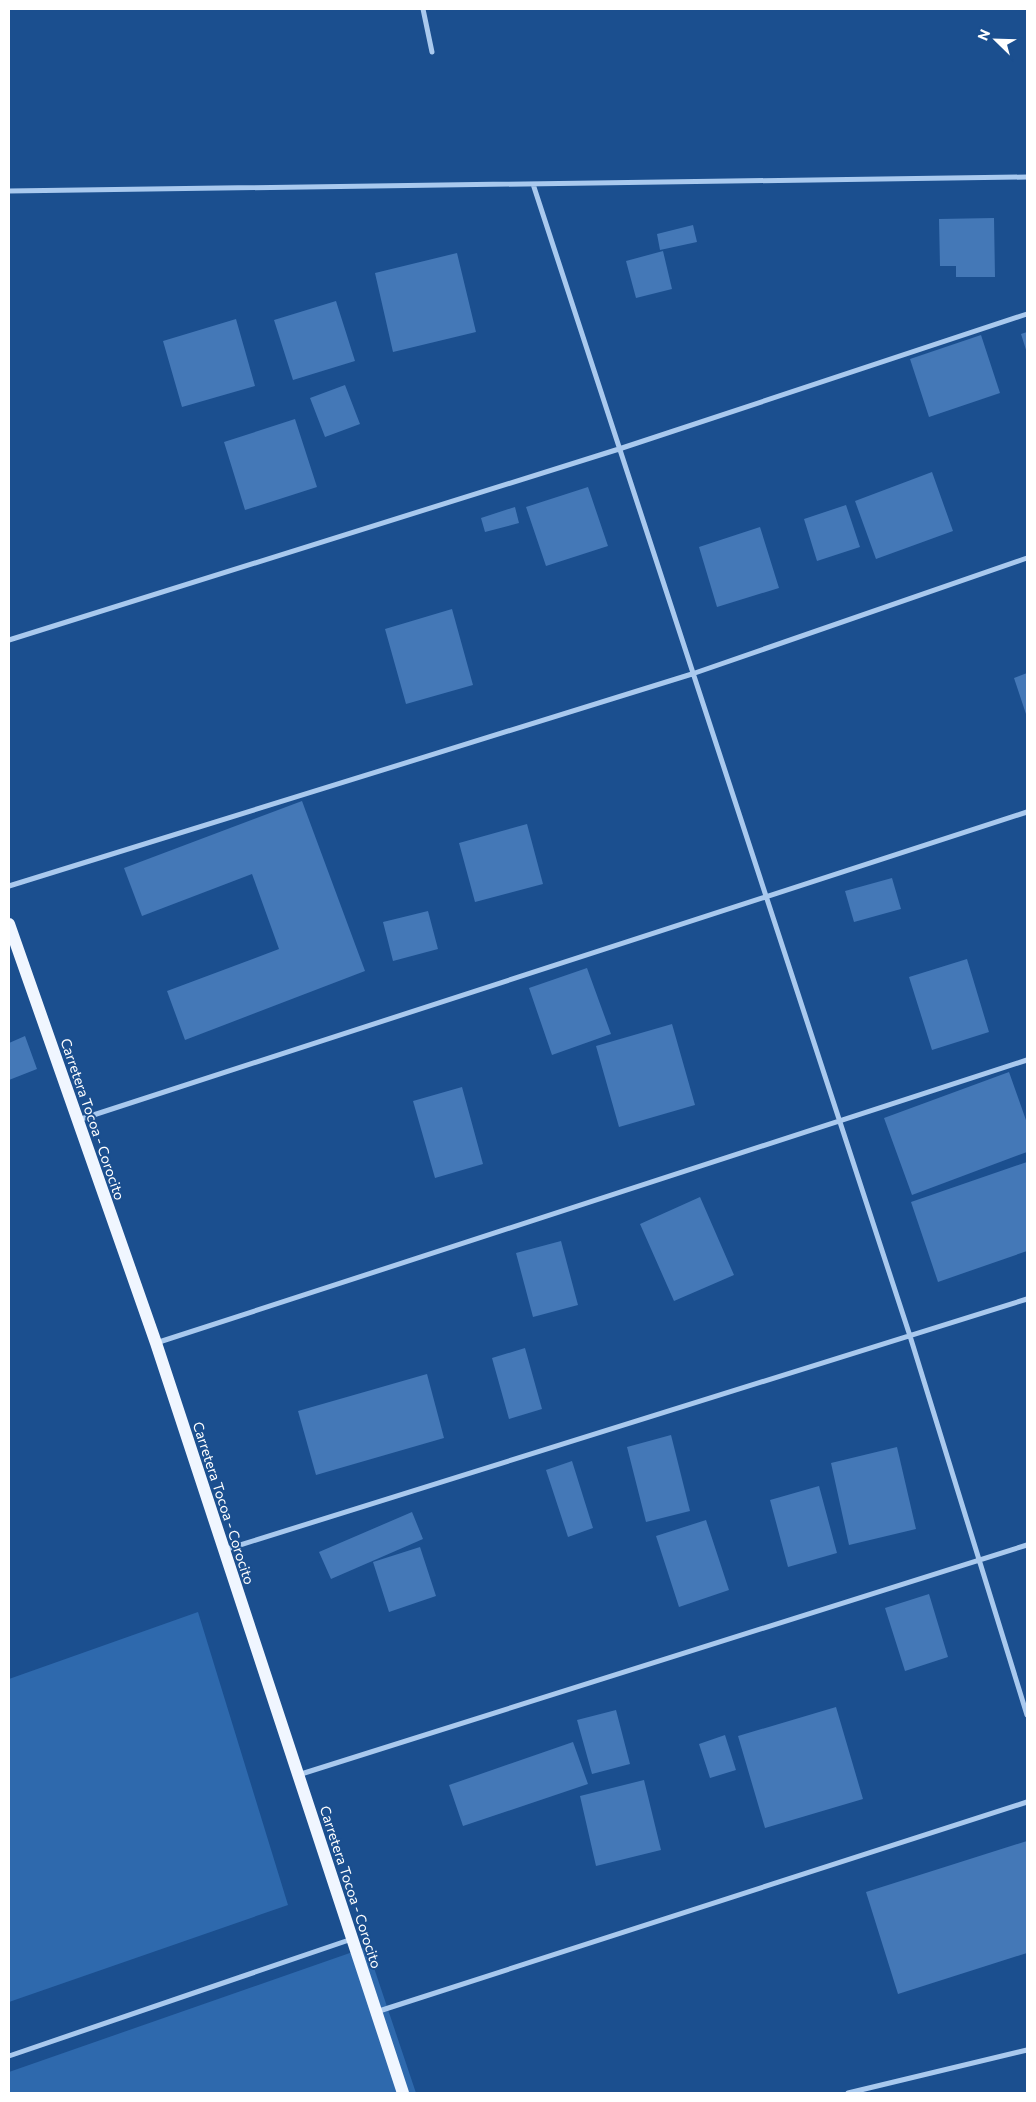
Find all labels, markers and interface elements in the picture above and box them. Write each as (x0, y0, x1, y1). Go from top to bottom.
north arrow (971, 15, 1021, 65)
text: N (974, 27, 993, 43)
street label: Carretera Tocoa - Corocito (57, 1036, 129, 1202)
street label: Carretera Tocoa - Corocito (190, 1420, 258, 1586)
street label: Carretera Tocoa - Corocito (317, 1804, 385, 1970)

